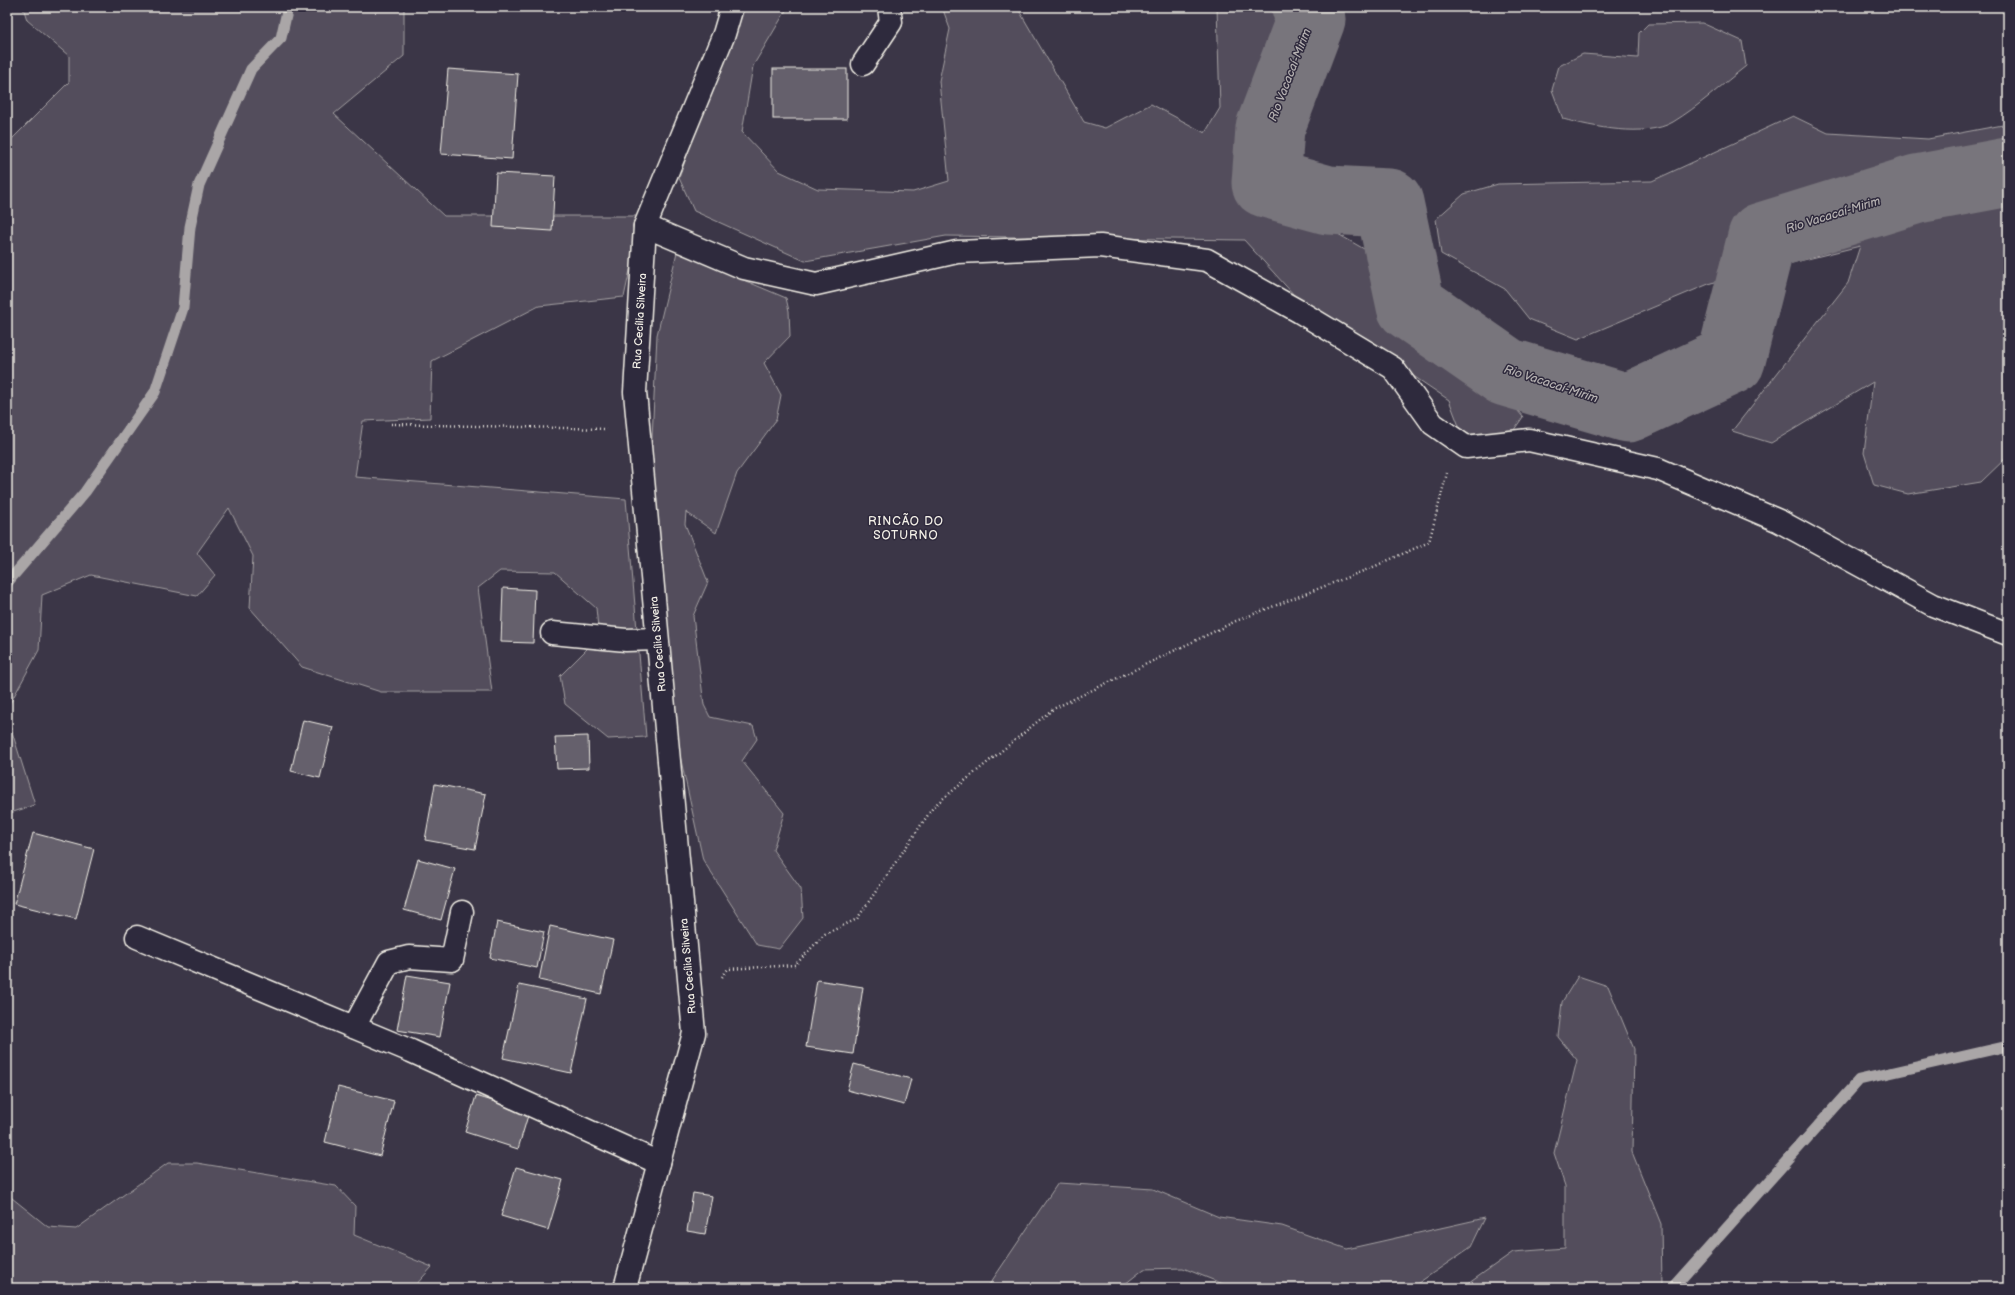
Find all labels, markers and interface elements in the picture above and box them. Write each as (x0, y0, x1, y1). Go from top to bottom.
water label: Rio Vacacaí-Mirim (1265, 27, 1315, 123)
water label: Rio Vacacaí-Mirim (1784, 193, 1882, 236)
street label: Rua Cecília Silveira (630, 273, 649, 369)
water label: Rio Vacacaí-Mirim (1502, 362, 1600, 406)
district label: RINCÃO DO SOTURNO (868, 513, 944, 543)
street label: Rua Cecília Silveira (647, 596, 669, 692)
street label: Rua Cecília Silveira (677, 918, 699, 1014)

